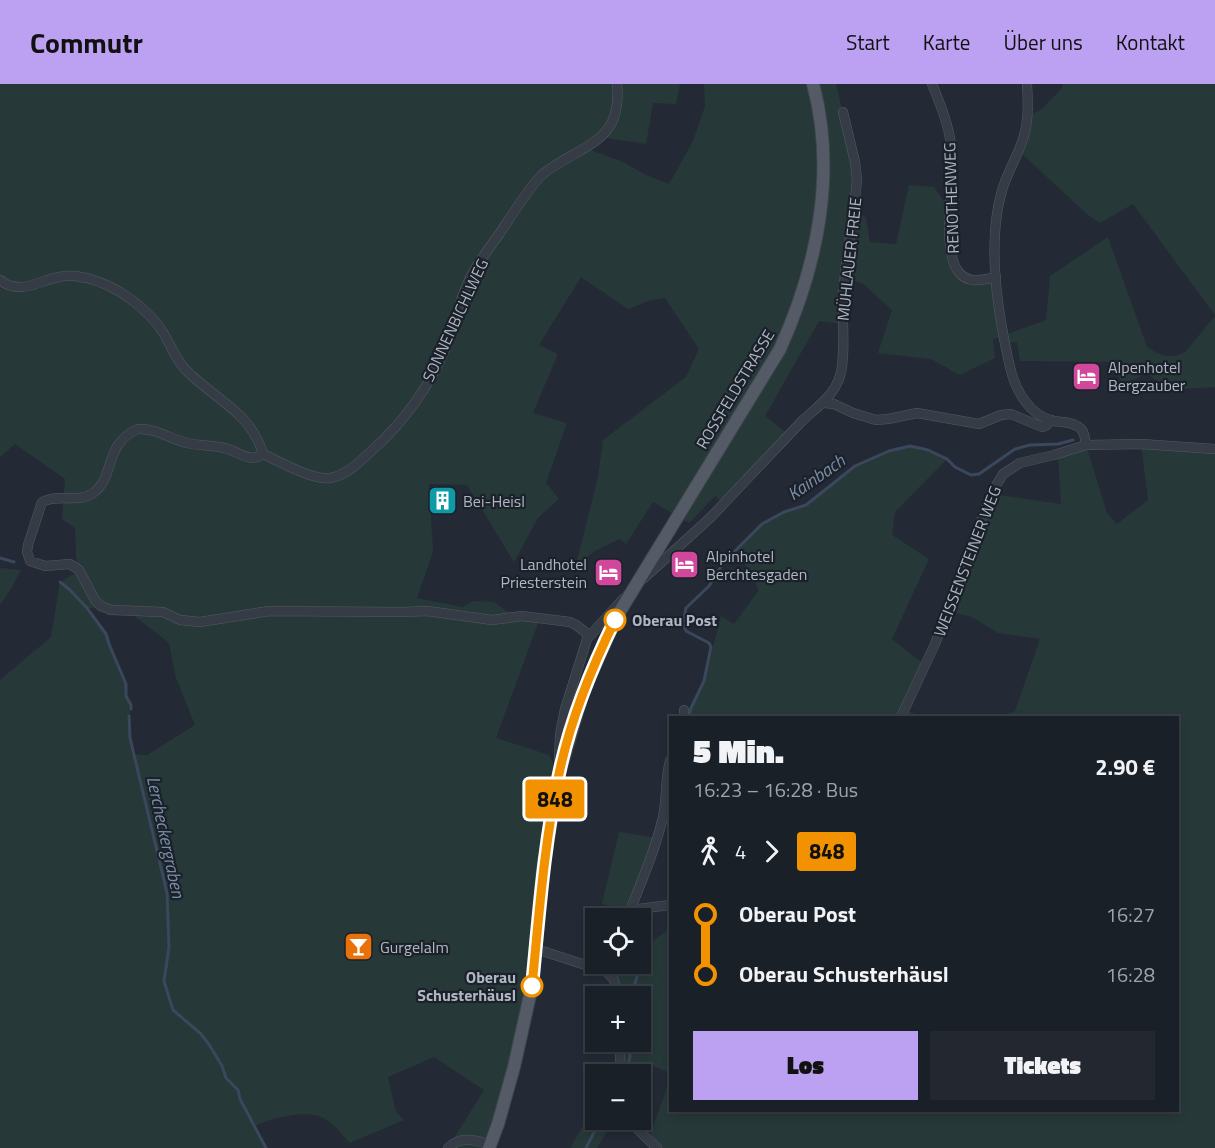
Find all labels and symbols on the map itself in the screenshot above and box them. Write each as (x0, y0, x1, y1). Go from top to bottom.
street label: RENOTHENWEG (937, 142, 965, 254)
street label: MÜHLAUER FREIE (831, 196, 867, 322)
street label: SONNENBICHLWEG (416, 254, 494, 386)
street label: ROSSFELDSTRASSE (690, 325, 780, 453)
place label: Alpenhotel Bergzauber (1108, 355, 1186, 397)
hotel icon: Alpenhotel Bergzauber (1071, 360, 1103, 392)
water label: Kainbach (782, 447, 851, 507)
street label: WEISSENSTEINER WEG (927, 482, 1007, 640)
building icon: Bei-Heisl (426, 485, 458, 517)
place label: Bei-Heisl (463, 489, 525, 513)
place label: Alpinhotel Berchtesgaden (706, 544, 807, 586)
hotel icon: Alpinhotel Berchtesgaden (669, 549, 701, 581)
place label: Landhotel Priesterstein (500, 552, 587, 594)
hotel icon: Landhotel Priesterstein (592, 557, 624, 589)
place label: Oberau Post (632, 608, 717, 632)
marker: Oberau Post (604, 609, 626, 631)
water label: Lercheckergraben (140, 774, 192, 901)
line badge: 848 (520, 780, 590, 818)
bar icon: Gurgelalm (343, 931, 375, 963)
place label: Gurgelalm (380, 935, 449, 959)
place label: Oberau Schusterhäusl (417, 965, 516, 1007)
marker: Oberau Schusterhäusl (521, 975, 543, 997)

